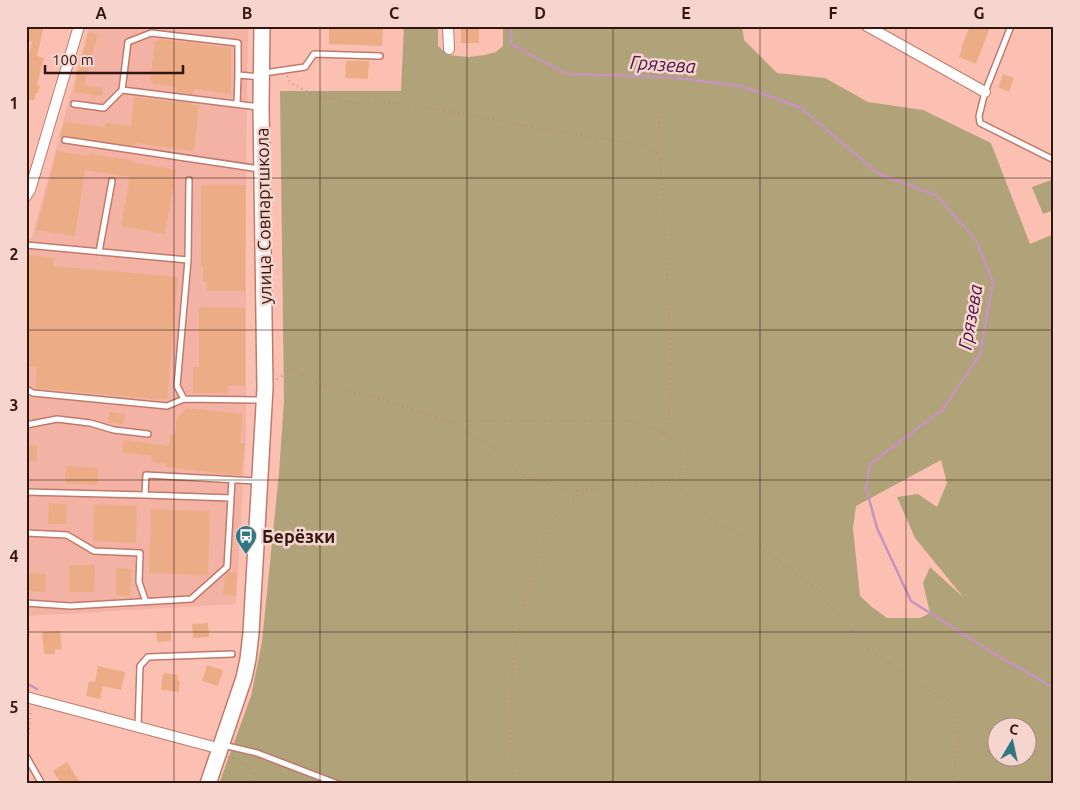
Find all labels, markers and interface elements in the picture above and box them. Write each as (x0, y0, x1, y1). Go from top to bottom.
text: A (95, 4, 107, 22)
text: B (242, 4, 252, 22)
text: C (389, 4, 399, 22)
text: D (534, 4, 546, 22)
text: E (681, 4, 691, 22)
text: F (829, 4, 838, 22)
text: G (973, 4, 985, 22)
scale bar (45, 42, 182, 74)
text: 100 m (52, 51, 94, 68)
water label: Грязева (629, 51, 697, 77)
text: 1 (9, 94, 19, 112)
street label: улица Совпартшкола (251, 127, 275, 305)
text: 2 (9, 245, 19, 263)
water label: Грязева (953, 283, 987, 351)
text: 3 (9, 396, 19, 414)
bus stop icon: Берёзки (234, 524, 258, 555)
place label: Берёзки (262, 526, 335, 546)
text: 4 (9, 547, 19, 565)
text: 5 (9, 698, 19, 716)
north arrow (988, 718, 1038, 768)
text: С (1008, 721, 1020, 738)

